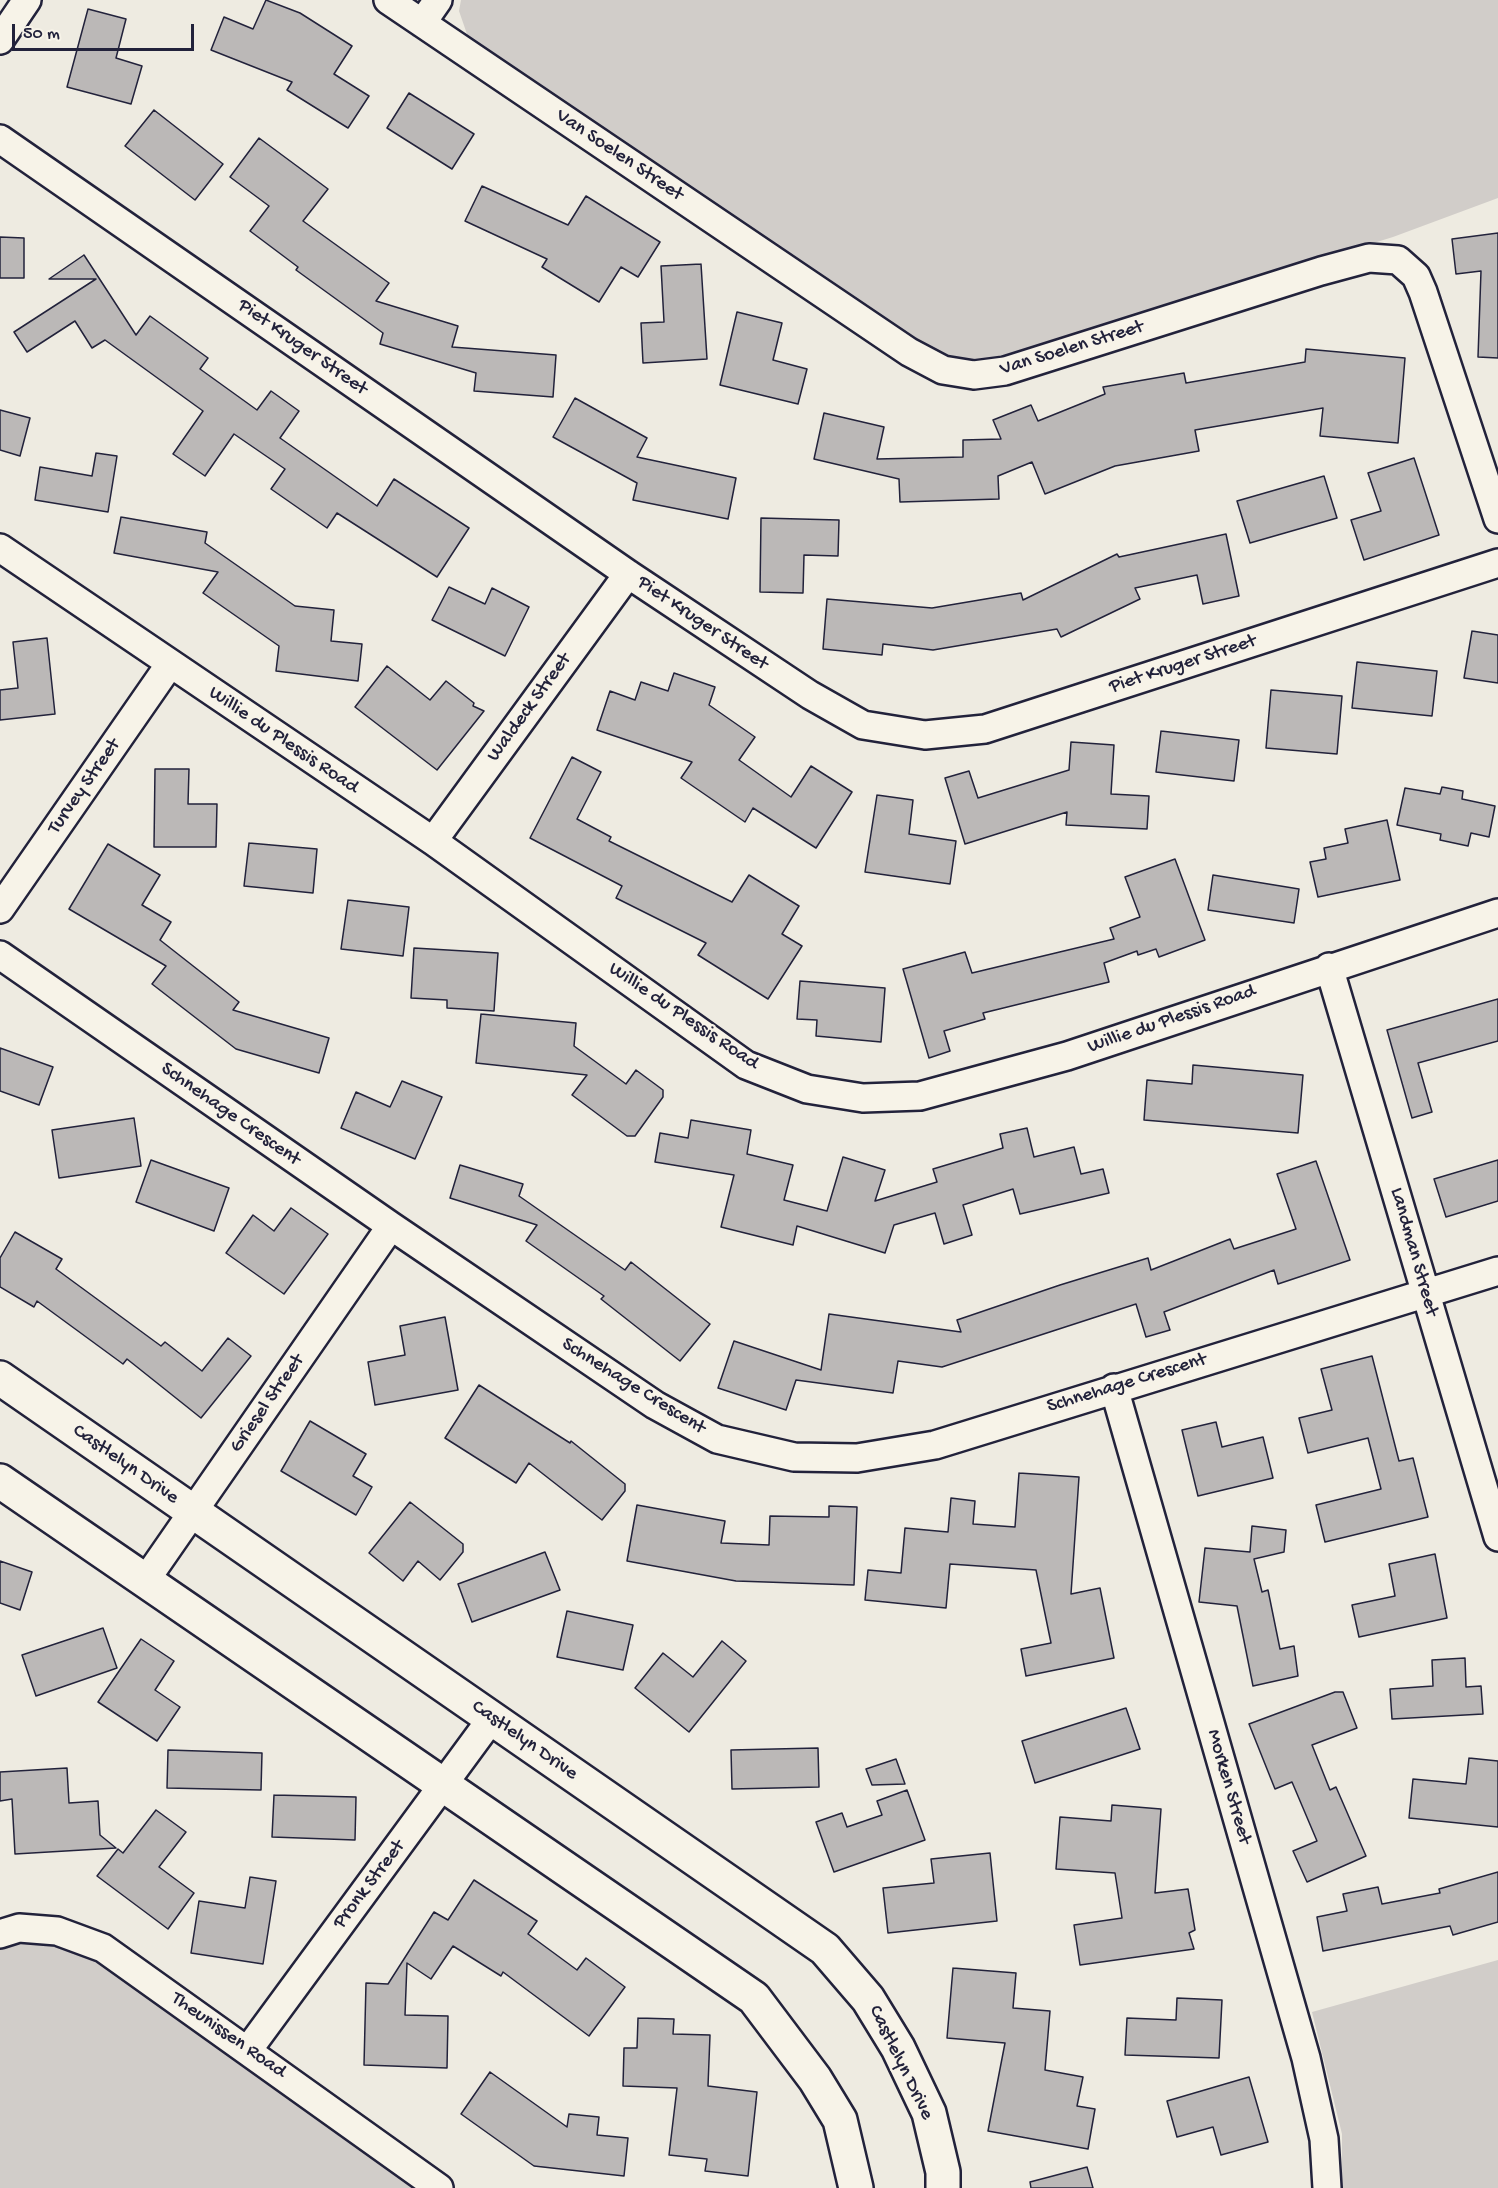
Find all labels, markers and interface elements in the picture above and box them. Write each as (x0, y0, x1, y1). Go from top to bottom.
scale bar (15, 12, 196, 50)
text: 50 m (23, 24, 60, 45)
street label: Van Soelen Street (551, 104, 687, 208)
street label: Piet Kruger Street (232, 294, 372, 402)
street label: Van Soelen Street (997, 316, 1147, 382)
street label: Piet Kruger Street (632, 571, 772, 677)
street label: Piet Kruger Street (1107, 630, 1259, 700)
street label: Waldeck Street (483, 649, 577, 767)
street label: Willie du Plessis Road (203, 682, 363, 800)
street label: Turvey Street (43, 735, 127, 839)
street label: Willie du Plessis Road (603, 958, 763, 1076)
street label: Willie du Plessis Road (1085, 980, 1259, 1060)
street label: Schnehage Crescent (155, 1058, 305, 1172)
street label: Landman Street (1383, 1185, 1443, 1319)
street label: Schnehage Crescent (557, 1333, 709, 1441)
street label: Schnehage Crescent (1044, 1348, 1210, 1420)
street label: Griesel Street (225, 1350, 311, 1458)
street label: Castlelyn Drive (67, 1420, 183, 1510)
street label: Castlelyn Drive (466, 1696, 582, 1786)
street label: Morken Street (1200, 1727, 1256, 1847)
street label: Pronk Street (329, 1836, 411, 1934)
street label: Theunissen Road (166, 1987, 290, 2085)
street label: Castlelyn Drive (862, 2002, 938, 2124)

